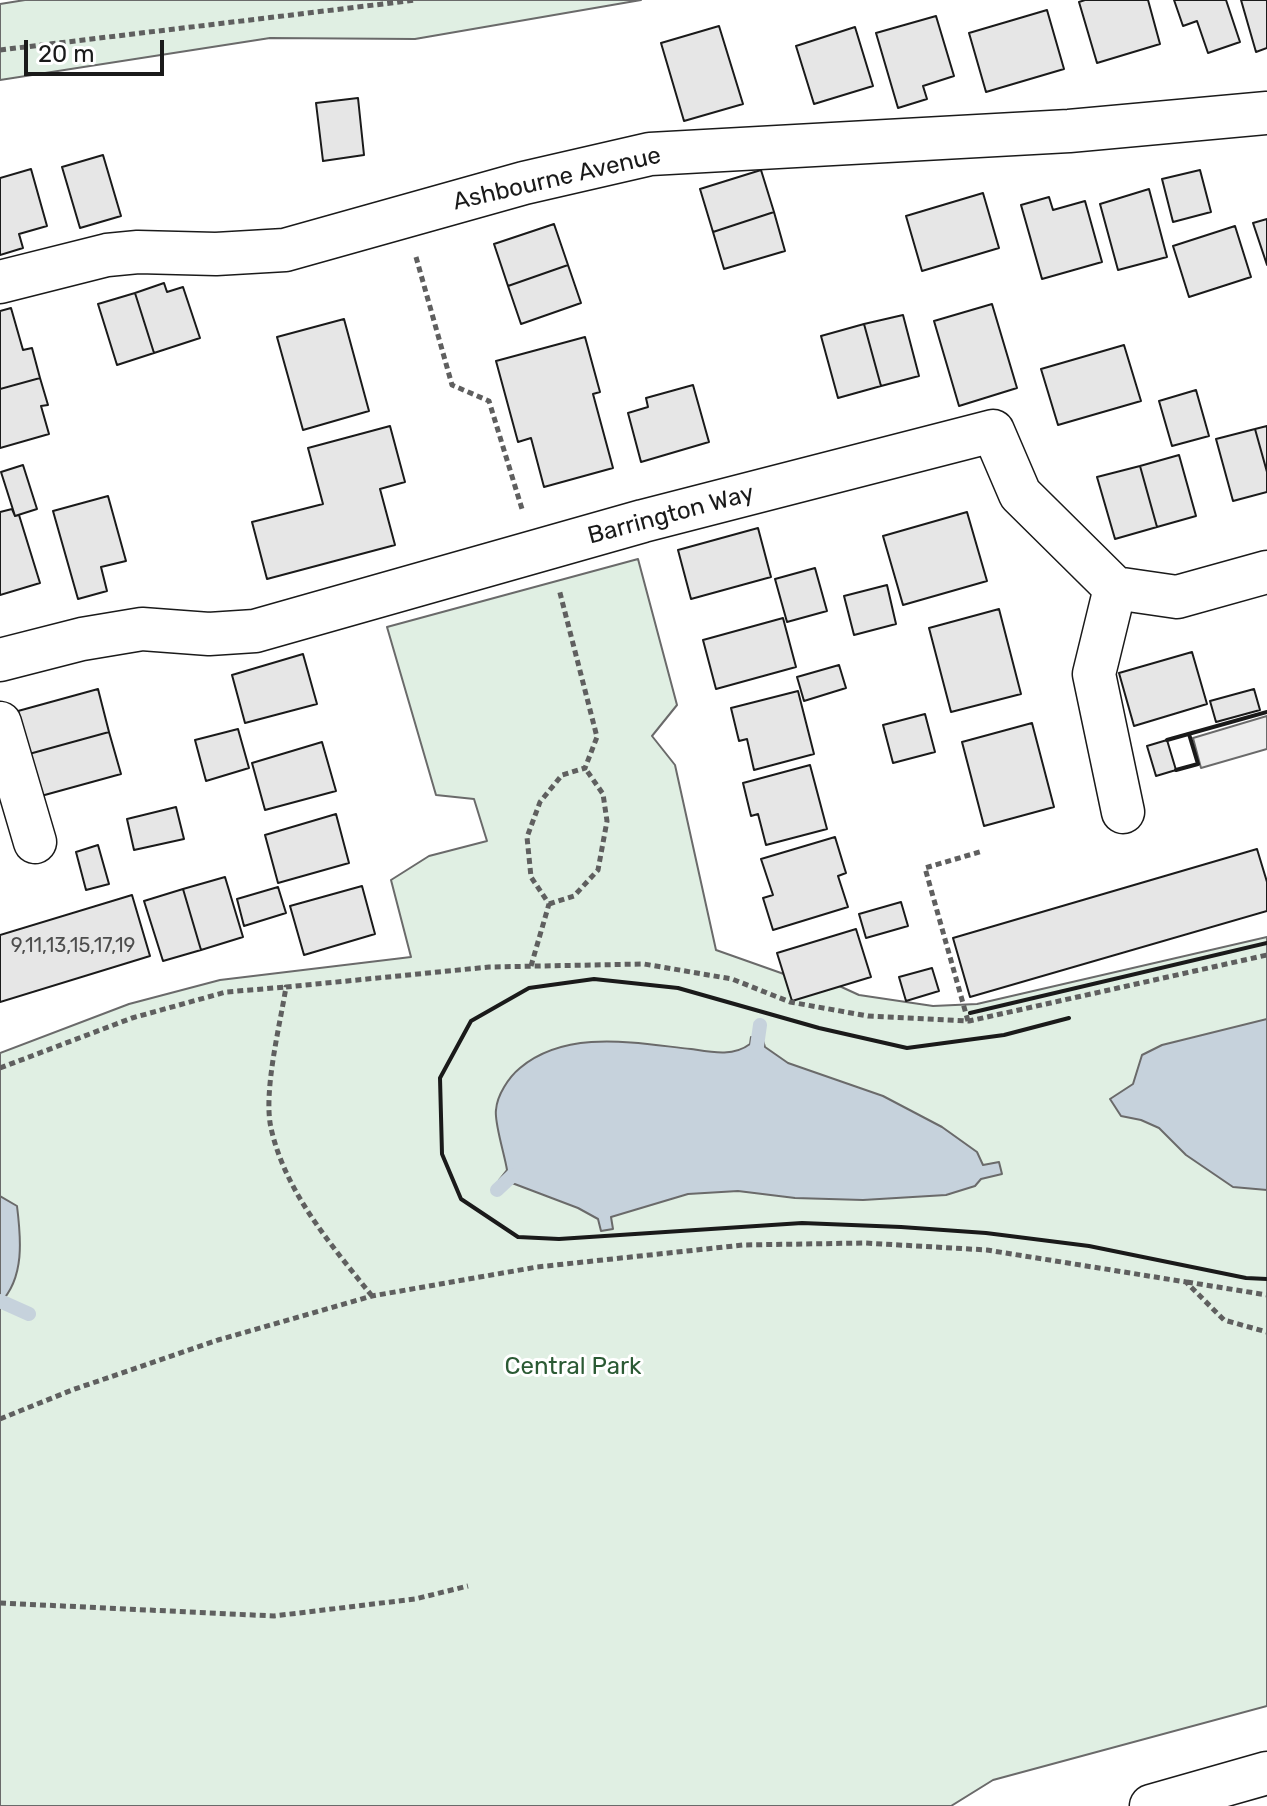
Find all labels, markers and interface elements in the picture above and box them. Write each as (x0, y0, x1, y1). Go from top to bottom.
scale bar (28, 24, 168, 74)
text: 20 m (38, 40, 95, 68)
street label: Ashbourne Avenue (450, 141, 664, 217)
street label: Barrington Way (585, 479, 757, 551)
house number: 9,11,13,15,17,19 (11, 934, 135, 958)
park label: Central Park (505, 1353, 641, 1381)

